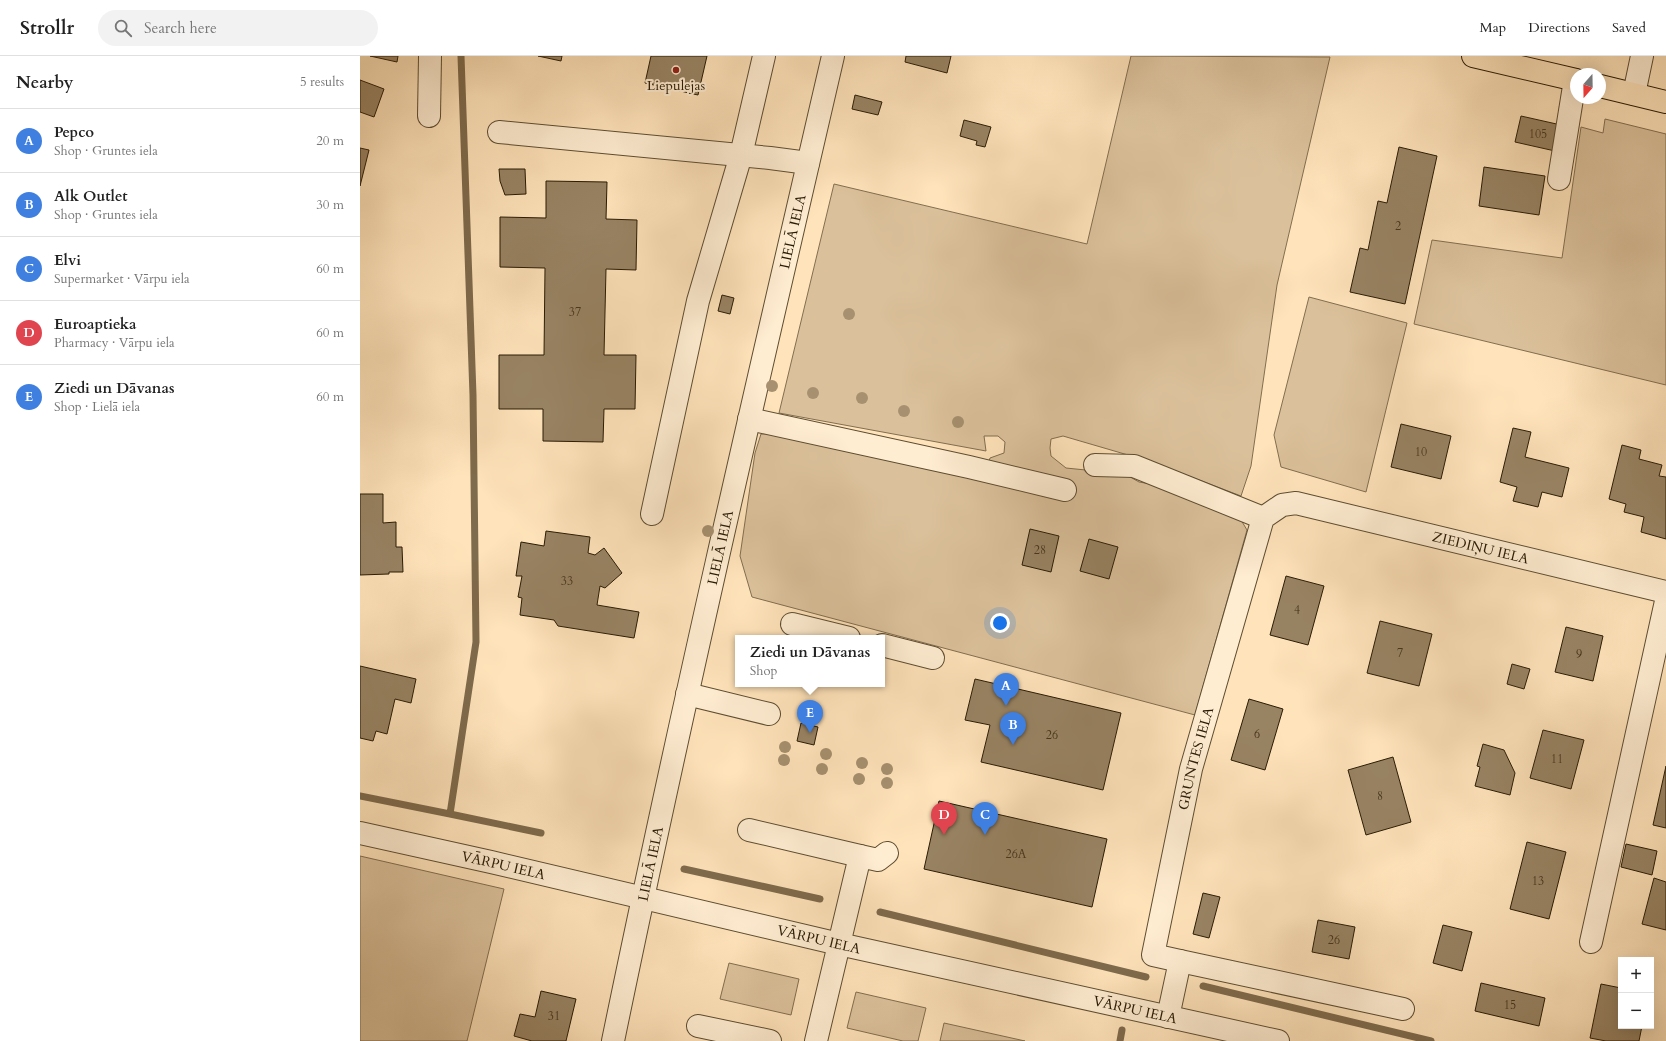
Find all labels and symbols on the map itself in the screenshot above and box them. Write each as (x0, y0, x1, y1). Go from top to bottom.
marker: Liepulejas (671, 65, 681, 75)
north arrow (1570, 68, 1606, 104)
place label: Liepulejas (647, 76, 706, 95)
house number: 105 (1529, 126, 1547, 142)
street label: LIELĀ IELA (775, 193, 811, 271)
house number: 2 (1395, 218, 1401, 234)
house number: 37 (569, 304, 581, 320)
house number: 10 (1415, 444, 1427, 460)
street label: LIELĀ IELA (703, 508, 738, 587)
street label: ZIEDIŅU IELA (1430, 527, 1531, 569)
house number: 28 (1034, 542, 1046, 558)
house number: 33 (561, 573, 573, 589)
house number: 4 (1294, 602, 1300, 618)
your location (990, 613, 1010, 633)
house number: 7 (1397, 645, 1403, 661)
house number: 9 (1576, 646, 1582, 662)
pin: A (993, 673, 1019, 706)
pin: E (797, 700, 823, 733)
street label: GRUNTES IELA (1174, 705, 1218, 812)
pin: B (1000, 712, 1026, 745)
house number: 6 (1254, 726, 1260, 742)
house number: 26 (1046, 727, 1058, 743)
house number: 11 (1551, 751, 1563, 767)
house number: 8 (1377, 788, 1383, 804)
pin: D (931, 802, 957, 835)
pin: C (972, 802, 998, 835)
street label: LIELĀ IELA (634, 825, 668, 903)
house number: 26A (1006, 846, 1027, 862)
street label: VĀRPU IELA (460, 847, 547, 884)
house number: 13 (1532, 873, 1544, 889)
street label: VĀRPU IELA (775, 921, 862, 959)
house number: 26 (1328, 932, 1340, 948)
street label: VĀRPU IELA (1091, 991, 1179, 1028)
house number: 15 (1504, 997, 1516, 1013)
house number: 31 (548, 1008, 560, 1024)

